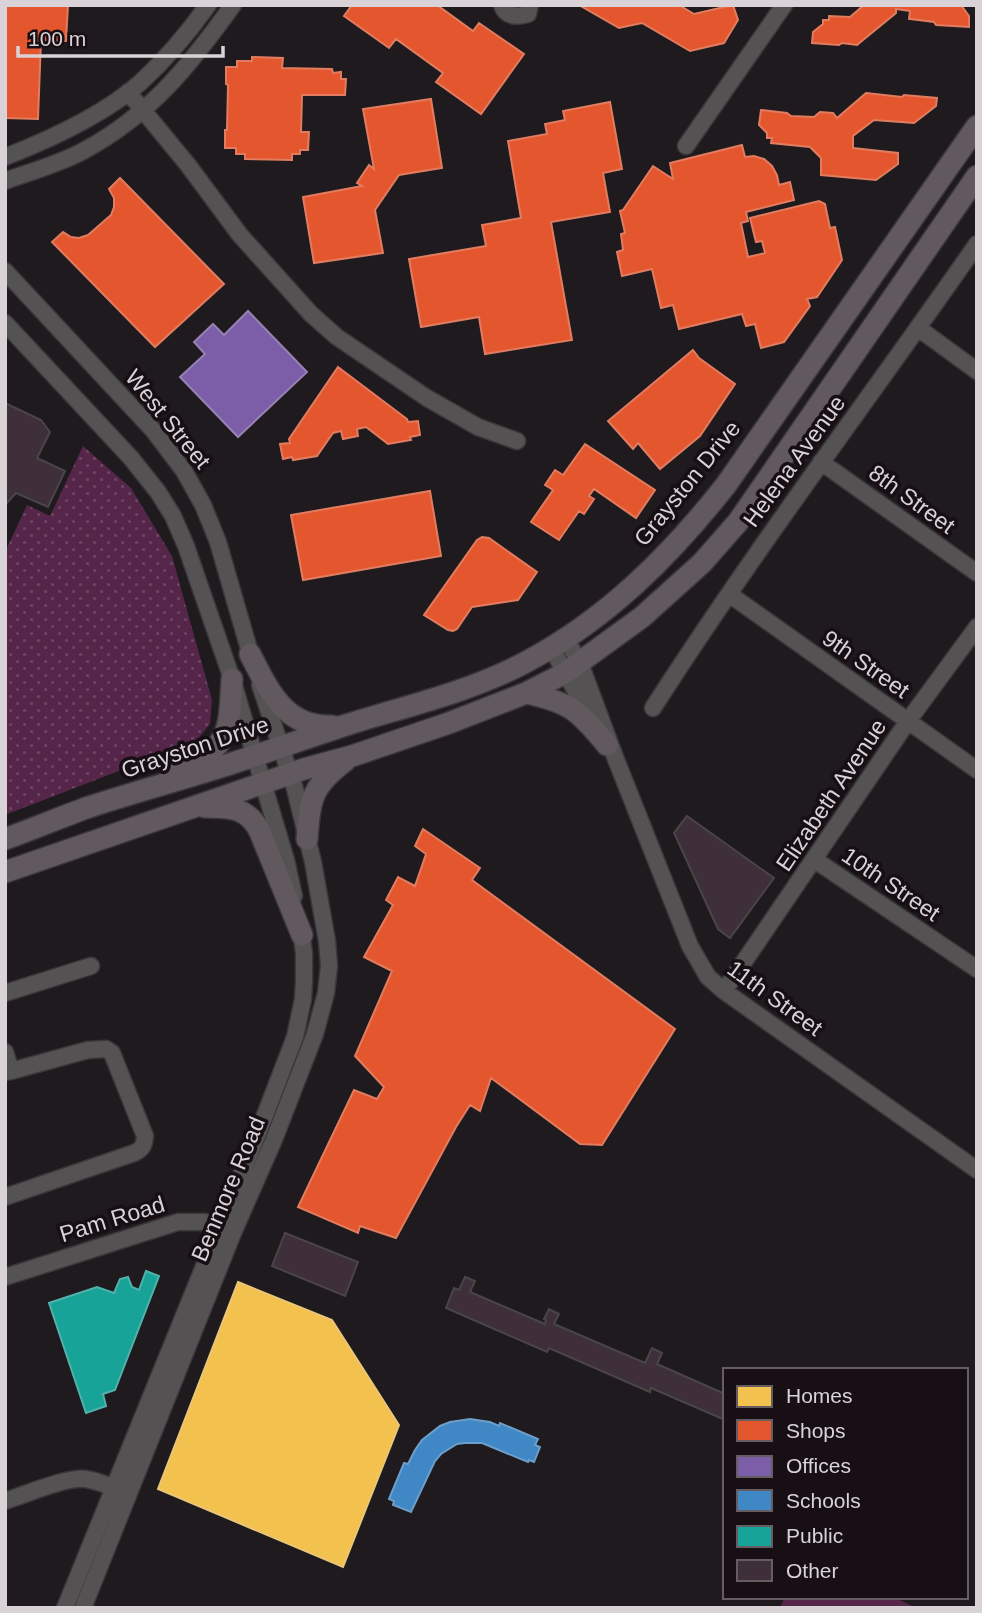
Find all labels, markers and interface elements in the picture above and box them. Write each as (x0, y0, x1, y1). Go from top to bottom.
scale bar (18, 14, 222, 58)
text: 100 m (28, 27, 86, 50)
street label: West Street (120, 364, 216, 474)
street label: Helena Avenue (738, 390, 850, 532)
street label: Grayston Drive (629, 415, 745, 551)
street label: 8th Street (864, 459, 960, 539)
street label: 9th Street (818, 625, 915, 704)
street label: Grayston Drive (118, 711, 272, 783)
street label: Elizabeth Avenue (771, 714, 891, 876)
street label: 10th Street (837, 842, 945, 927)
street label: 11th Street (723, 955, 828, 1041)
street label: Benmore Road (186, 1113, 270, 1265)
street label: Pam Road (56, 1191, 168, 1247)
legend (723, 1368, 968, 1599)
text: Homes (786, 1384, 853, 1407)
text: Shops (786, 1419, 846, 1442)
text: Offices (786, 1454, 851, 1477)
text: Schools (786, 1489, 861, 1512)
text: Public (786, 1524, 843, 1547)
text: Other (786, 1559, 839, 1582)

